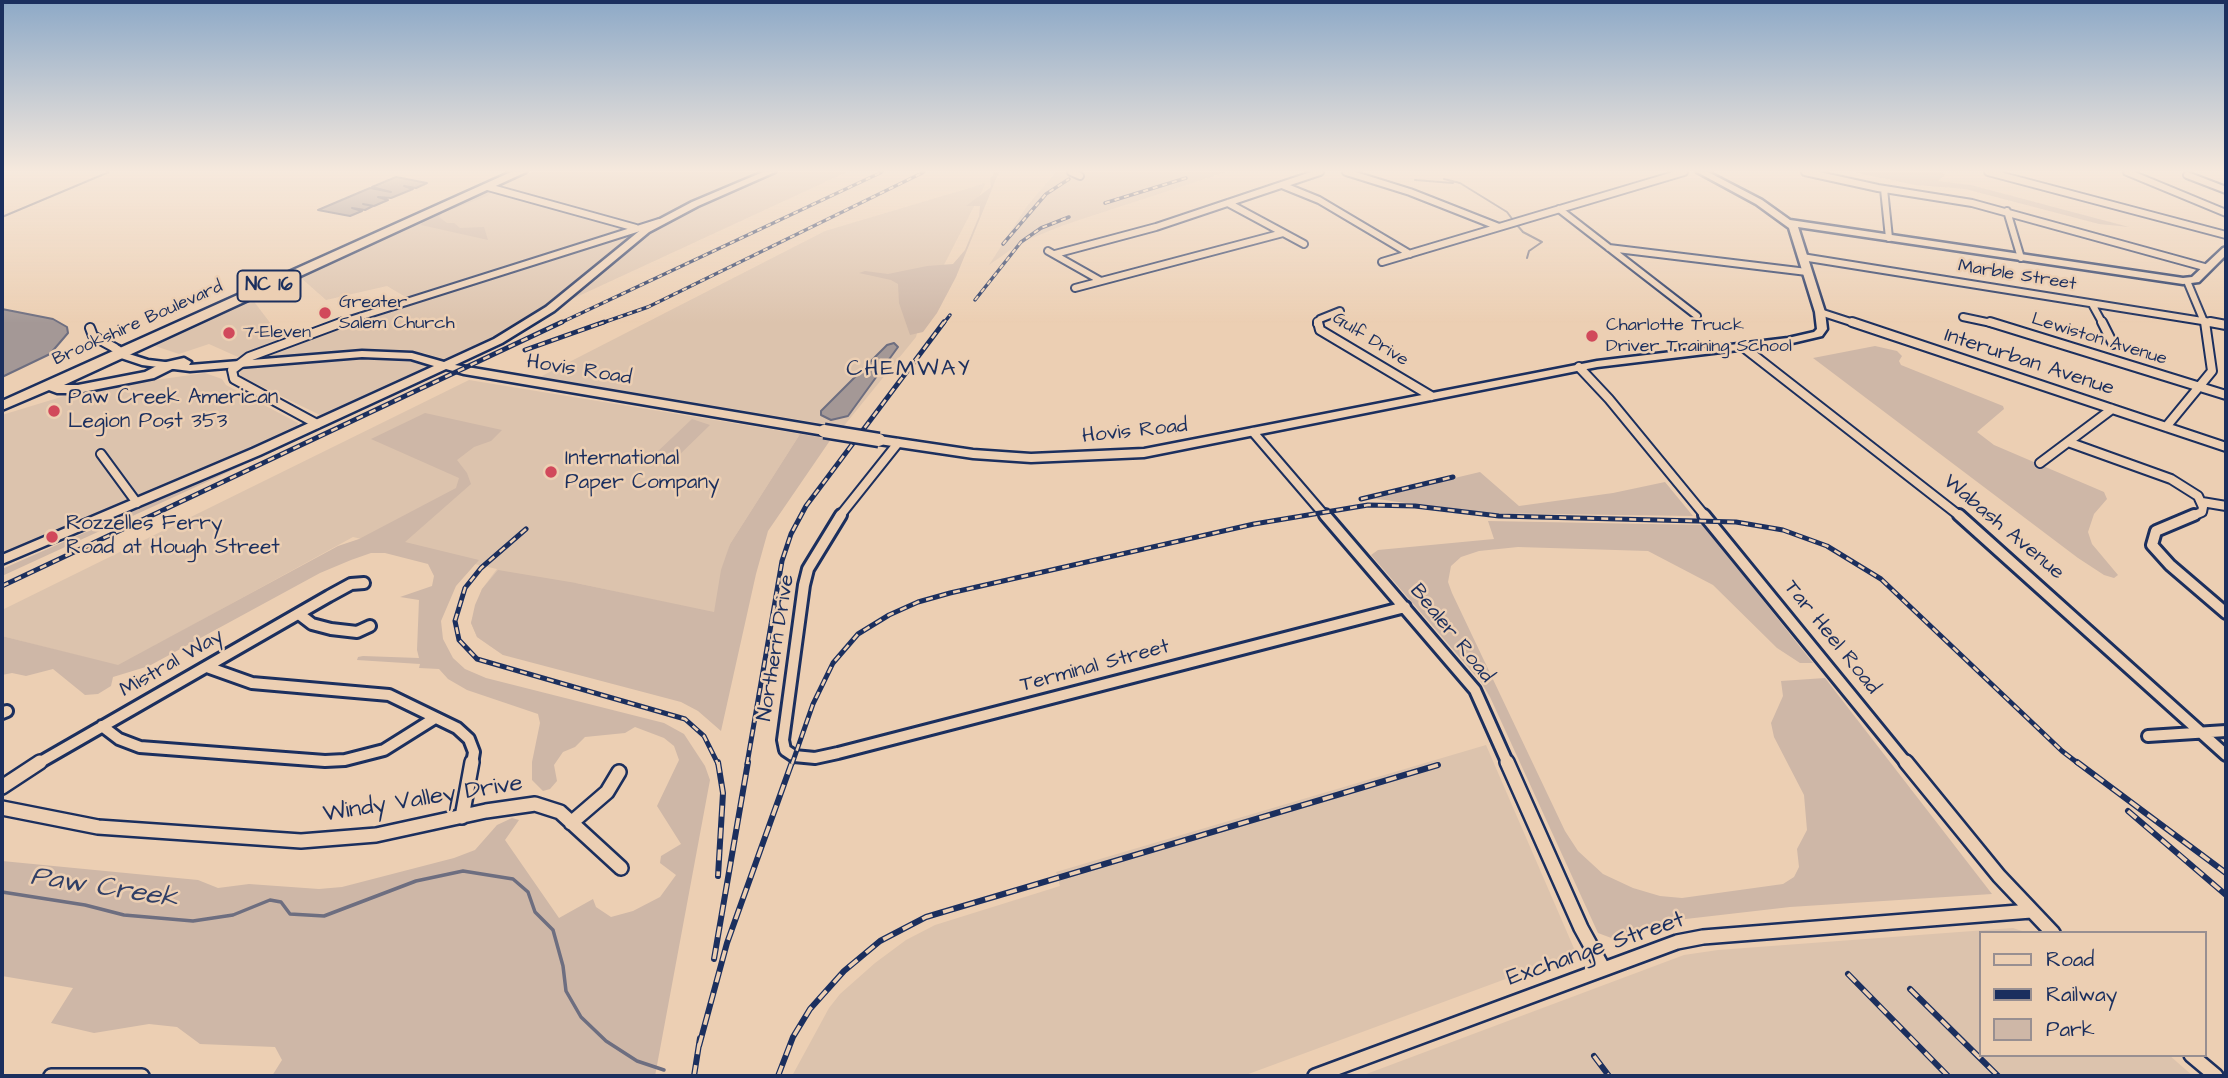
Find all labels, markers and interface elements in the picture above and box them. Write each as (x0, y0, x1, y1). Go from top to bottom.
street label: Marble Street (1956, 256, 2078, 296)
road number: NC 16 (238, 270, 300, 302)
street label: Brookshire Boulevard (50, 277, 226, 371)
place label: Greater Salem Church (339, 292, 455, 334)
marker: Greater Salem Church (317, 305, 333, 321)
street label: Gulf Drive (1328, 308, 1412, 372)
street label: Lewiston Avenue (2029, 309, 2169, 371)
place label: Charlotte Truck Driver Training School (1606, 315, 1792, 358)
place label: 7-Eleven (243, 322, 311, 344)
street label: Interurban Avenue (1941, 324, 2117, 402)
marker: 7-Eleven (221, 325, 237, 341)
marker: Charlotte Truck Driver Training School (1584, 328, 1600, 344)
street label: Hovis Road (525, 350, 633, 392)
district label: CHEMWAY (847, 356, 971, 384)
place label: Paw Creek American Legion Post 353 (68, 386, 278, 436)
marker: Paw Creek American Legion Post 353 (46, 403, 62, 419)
street label: Hovis Road (1081, 414, 1189, 450)
place label: International Paper Company (565, 447, 720, 497)
marker: International Paper Company (543, 464, 559, 480)
street label: Wabash Avenue (1937, 470, 2069, 586)
place label: Rozzelles Ferry Road at Hough Street (66, 512, 280, 562)
marker: Rozzelles Ferry Road at Hough Street (44, 529, 60, 545)
street label: Northern Drive (753, 573, 801, 723)
street label: Tar Heel Road (1777, 576, 1885, 700)
street label: Bealer Road (1403, 579, 1499, 689)
street label: Mistral Way (116, 624, 228, 704)
street label: Terminal Street (1018, 635, 1172, 699)
street label: Windy Valley Drive (321, 770, 525, 830)
water label: Paw Creek (28, 861, 180, 917)
street label: Exchange Street (1503, 906, 1689, 994)
legend (1980, 931, 2207, 1057)
text: Road (2046, 945, 2094, 974)
text: Railway (2046, 980, 2117, 1009)
text: Park (2046, 1015, 2095, 1044)

